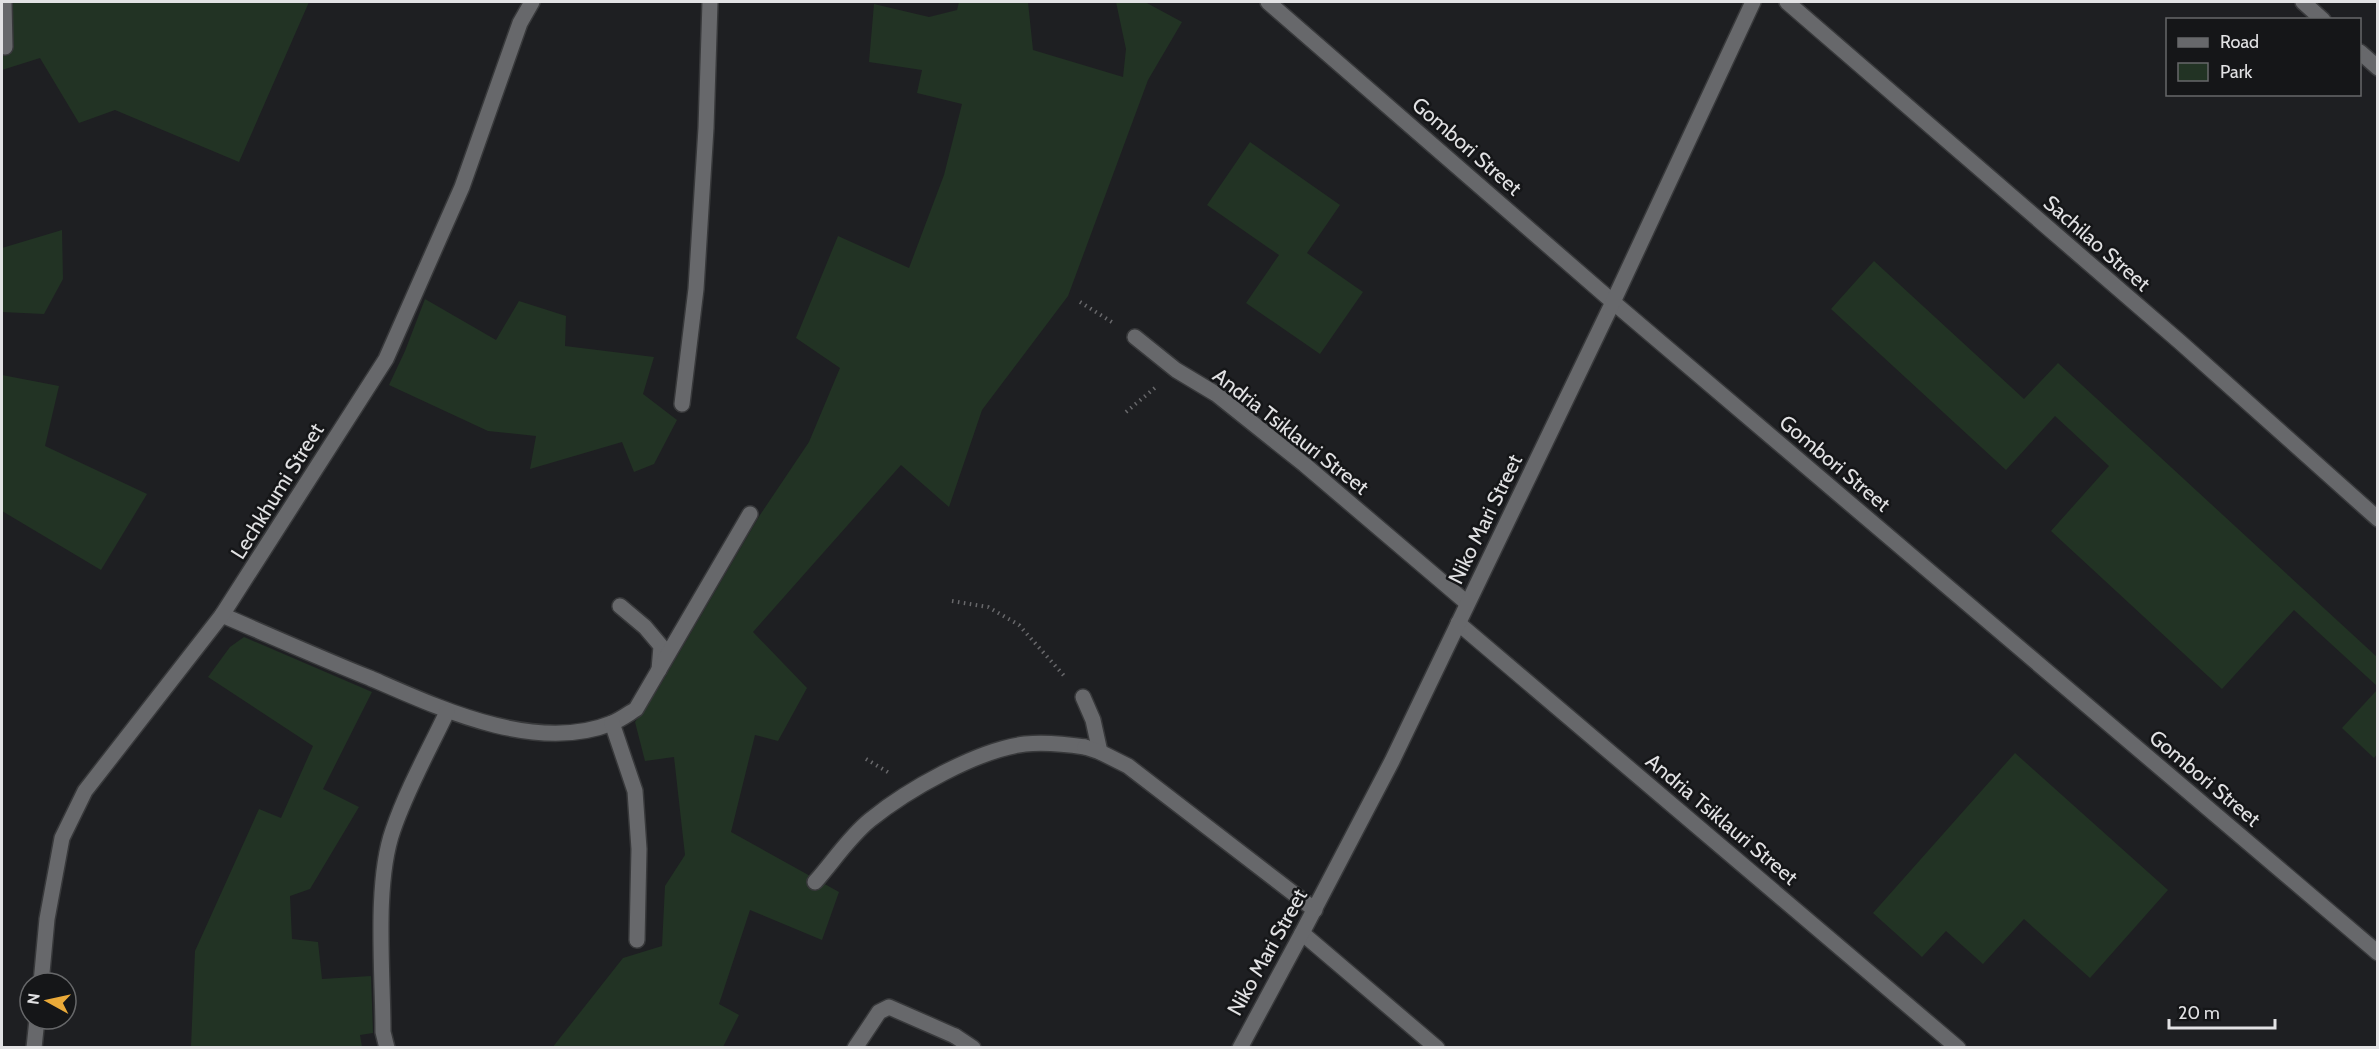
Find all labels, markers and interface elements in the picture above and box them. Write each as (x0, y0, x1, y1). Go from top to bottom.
legend (2166, 18, 2361, 96)
text: Road (2220, 31, 2259, 53)
text: Park (2220, 61, 2253, 83)
street label: Gombori Street (1407, 92, 1527, 200)
street label: Sachilao Street (2039, 190, 2155, 296)
street label: Andria Tsiklauri Street (1208, 362, 1374, 500)
street label: Gombori Street (1775, 409, 1895, 517)
street label: Lechkhumi Street (225, 419, 329, 563)
street label: Niko Mari Street (1443, 450, 1527, 588)
street label: Gombori Street (2145, 724, 2265, 832)
street label: Andria Tsiklauri Street (1641, 748, 1803, 890)
street label: Niko Mari Street (1222, 884, 1312, 1020)
north arrow (18, 971, 78, 1031)
text: N (23, 992, 44, 1006)
scale bar (2169, 992, 2276, 1030)
text: 20 m (2178, 1002, 2220, 1024)

